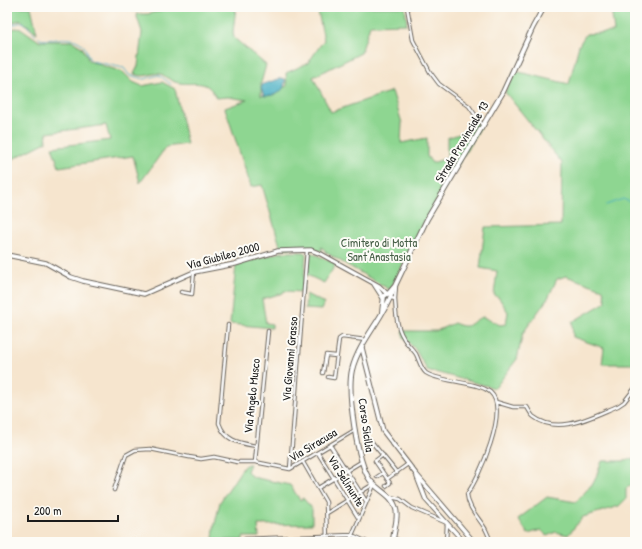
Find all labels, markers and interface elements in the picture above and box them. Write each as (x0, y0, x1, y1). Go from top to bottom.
street label: Strada Provinciale 13 (431, 98, 492, 185)
park label: Cimitero di Motta Sant'Anastasia (341, 234, 417, 265)
street label: Via Giubileo 2000 (184, 238, 261, 273)
street label: Via Giovanni Grasso (277, 316, 302, 402)
street label: Via Angelo Musco (239, 358, 264, 434)
street label: Corso Sicilia (354, 397, 379, 453)
street label: Via Siracusa (286, 423, 340, 466)
street label: Via Selinunte (324, 452, 369, 510)
scale bar (28, 497, 118, 523)
text: 200 m (34, 502, 61, 519)

